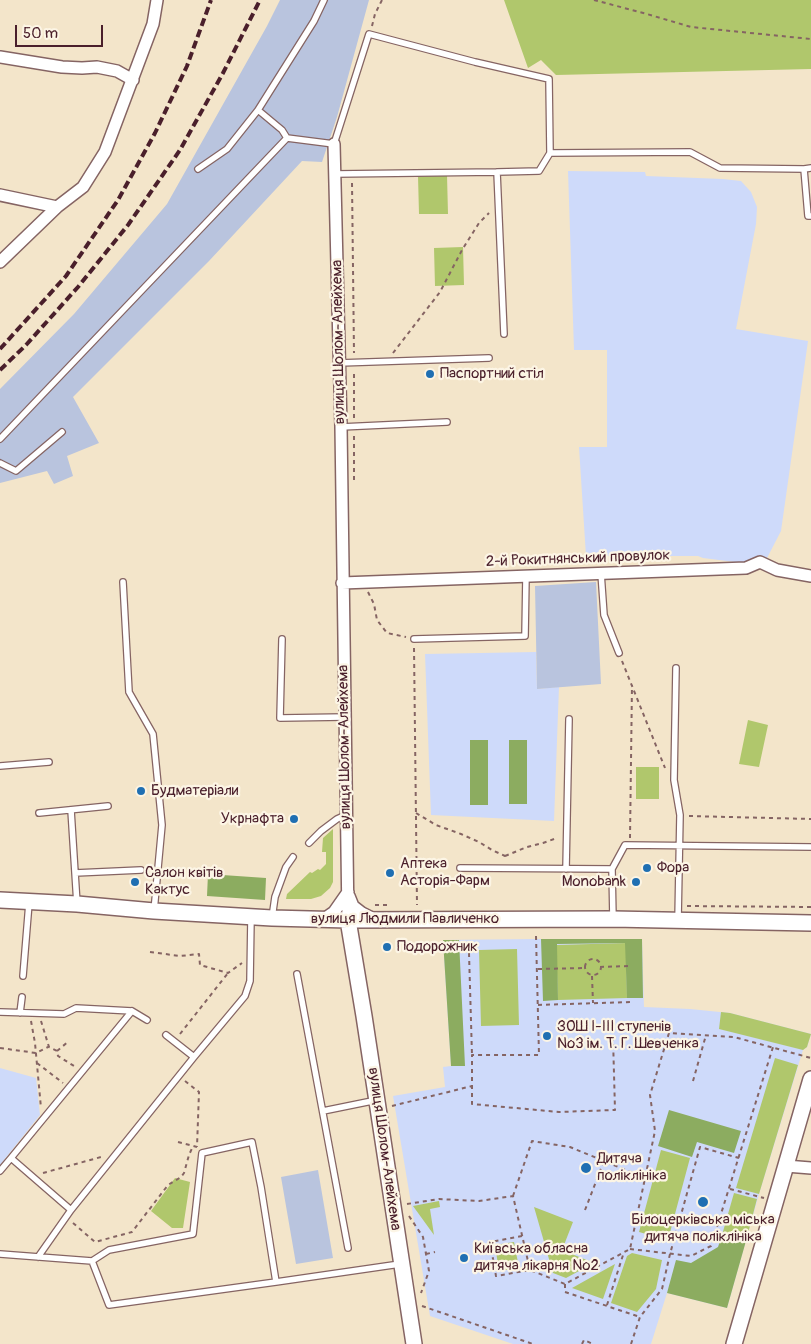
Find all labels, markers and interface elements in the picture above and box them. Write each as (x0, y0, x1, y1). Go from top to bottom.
scale bar (18, 15, 105, 47)
text: 50 m (23, 24, 58, 43)
street label: вулиця Шолом-Алейхема (329, 260, 349, 424)
place label: Паспортний стіл (440, 365, 544, 383)
marker: Паспортний стіл (424, 368, 436, 380)
street label: 2-й Рокитнянський провулок (486, 547, 670, 571)
street label: вулиця Шолом-Алейхема (335, 665, 355, 829)
place label: Будматеріали (151, 782, 238, 800)
marker: Будматеріали (135, 785, 147, 797)
place label: Укрнафта (221, 810, 284, 828)
marker: Укрнафта (288, 813, 300, 825)
place label: Аптека Асторія-Фарм (400, 855, 490, 890)
place label: Фора (657, 859, 689, 877)
marker: Фора (641, 862, 653, 874)
place label: Салон квітів Кактус (145, 864, 223, 899)
marker: Аптека Асторія-Фарм (384, 867, 396, 879)
place label: Monobank (562, 873, 626, 891)
marker: Салон квітів Кактус (129, 876, 141, 888)
marker: Monobank (630, 876, 642, 888)
street label: вулиця Людмили Павличенко (311, 910, 499, 928)
place label: Подорожник (397, 938, 478, 956)
marker: Подорожник (381, 941, 393, 953)
place label: ЗОШ І-ІІІ ступенів №3 ім. Т. Г. Шевченка (557, 1018, 699, 1053)
marker: ЗОШ І-ІІІ ступенів №3 ім. Т. Г. Шевченка (541, 1030, 553, 1042)
street label: вулиця Шолом-Алейхема (364, 1066, 404, 1232)
place label: Дитяча поліклініка (597, 1150, 666, 1185)
marker: Дитяча поліклініка (579, 1161, 593, 1175)
marker: Білоцерківська міська дитяча поліклініка (696, 1195, 710, 1209)
place label: Білоцерківська міська дитяча поліклініка (631, 1211, 775, 1246)
place label: Київська обласна дитяча лікарня №2 (474, 1240, 599, 1275)
marker: Київська обласна дитяча лікарня №2 (458, 1252, 470, 1264)

